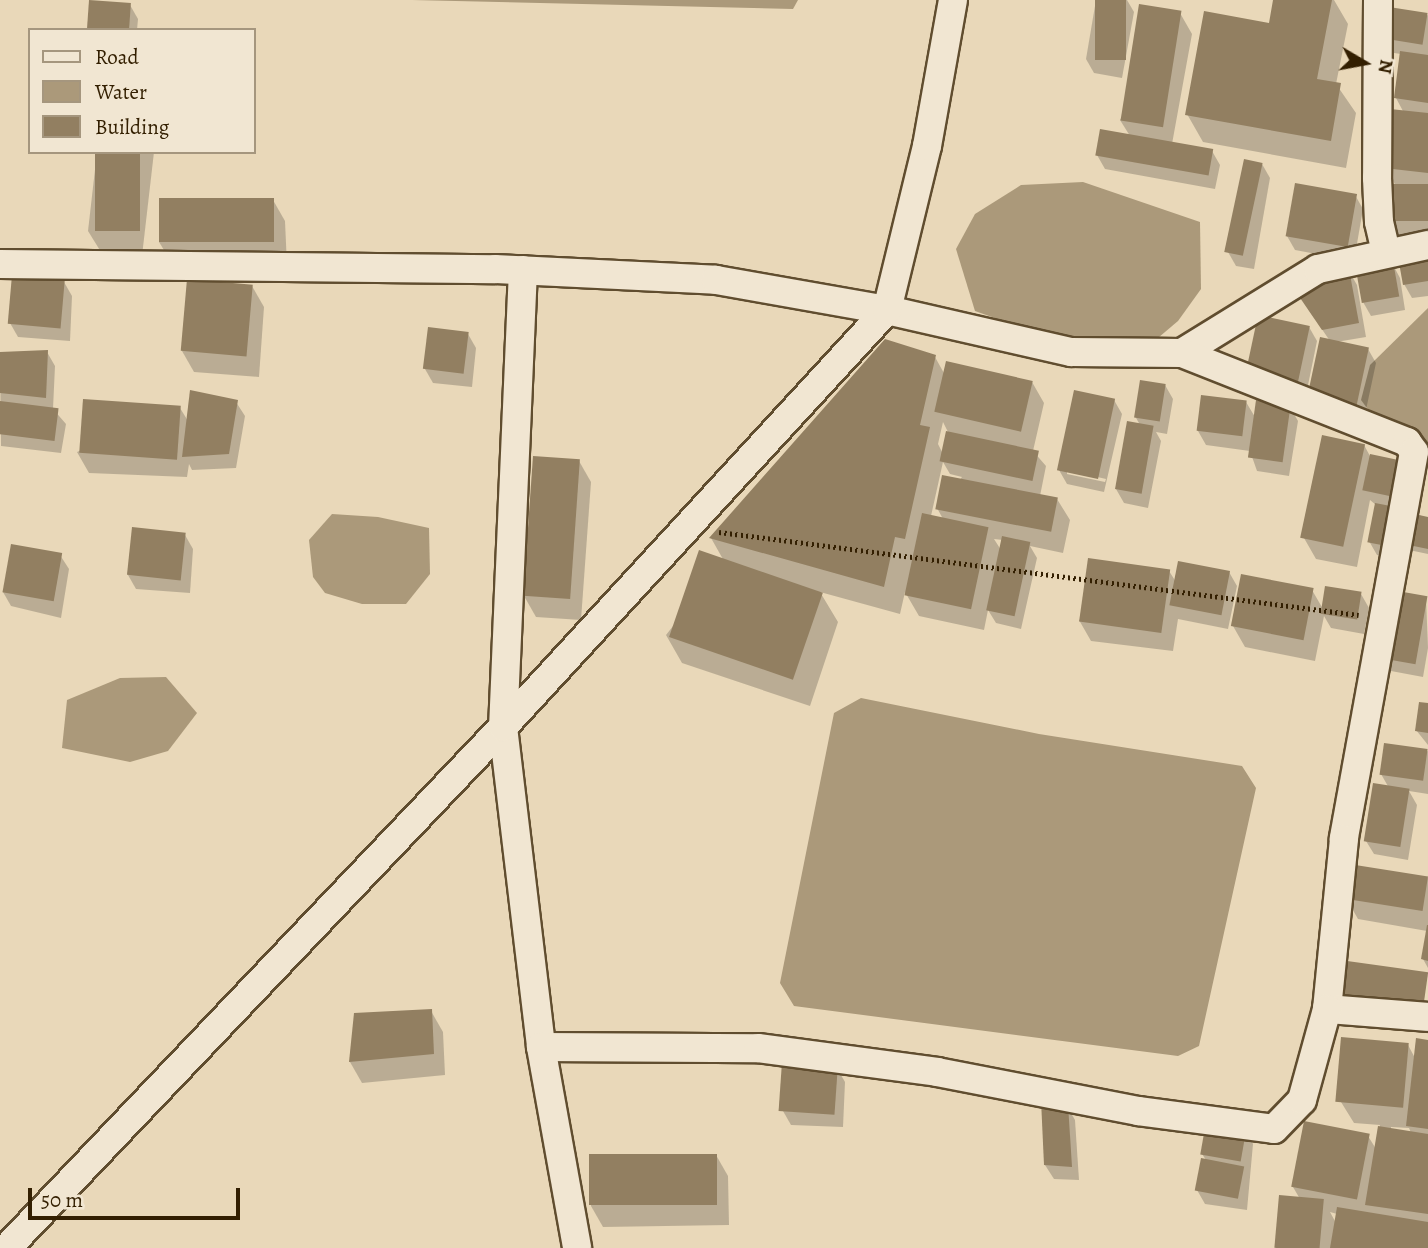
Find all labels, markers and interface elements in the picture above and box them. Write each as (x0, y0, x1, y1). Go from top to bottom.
legend (28, 28, 256, 154)
north arrow (1330, 28, 1400, 98)
text: Road (95, 43, 139, 71)
text: N (1372, 58, 1400, 76)
text: Water (95, 78, 147, 106)
text: Building (95, 113, 169, 141)
scale bar (32, 1174, 243, 1218)
text: 50 m (41, 1186, 83, 1214)

